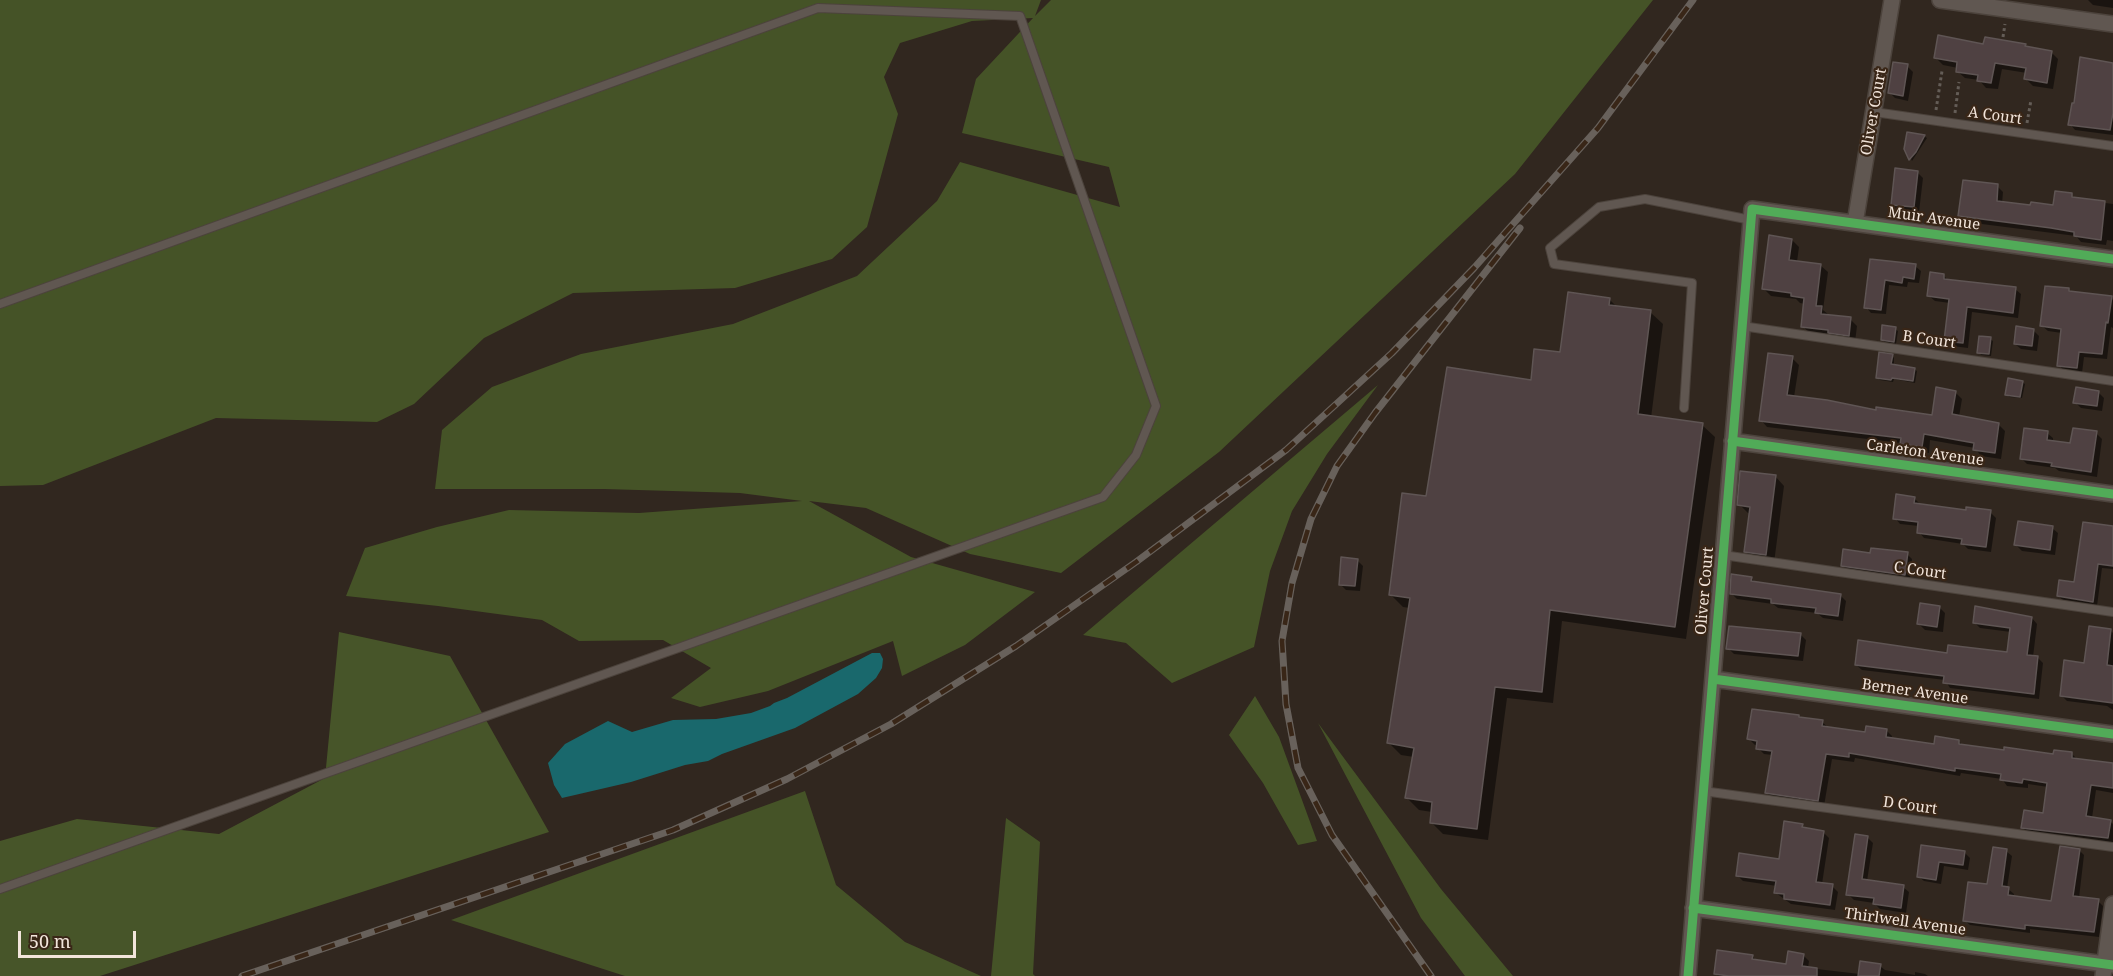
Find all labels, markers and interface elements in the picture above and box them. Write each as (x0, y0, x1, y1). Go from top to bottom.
street label: Oliver Court (1857, 67, 1891, 157)
street label: A Court (1967, 103, 2023, 129)
street label: Muir Avenue (1887, 204, 1981, 234)
street label: B Court (1901, 327, 1957, 353)
street label: Carleton Avenue (1865, 436, 1985, 470)
street label: Oliver Court (1692, 546, 1718, 636)
street label: C Court (1893, 558, 1947, 584)
street label: Berner Avenue (1861, 676, 1969, 708)
street label: D Court (1882, 793, 1938, 819)
street label: Thirlwell Avenue (1843, 905, 1967, 939)
scale bar (21, 919, 140, 957)
text: 50 m (29, 929, 71, 953)

